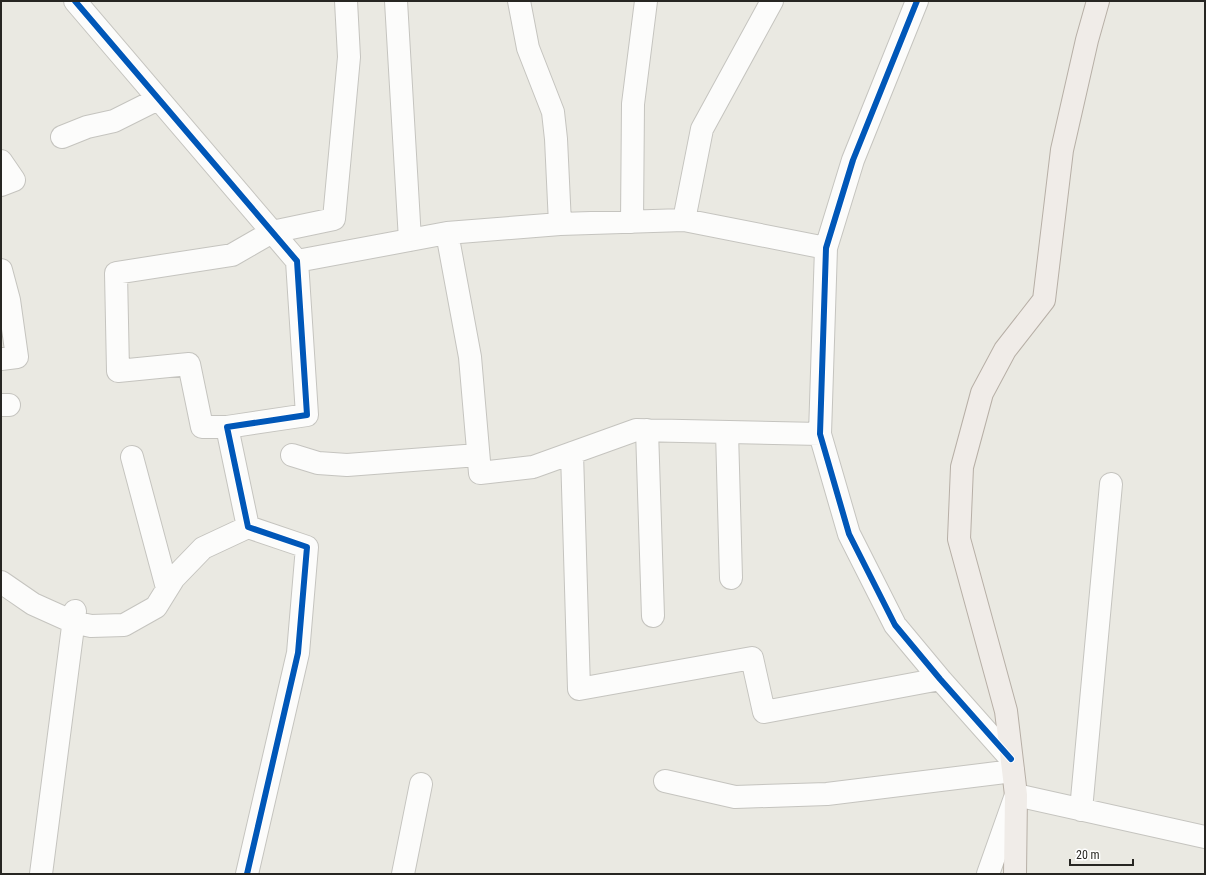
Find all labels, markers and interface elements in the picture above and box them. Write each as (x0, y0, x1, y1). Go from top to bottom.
scale bar (1070, 841, 1133, 867)
text: 20 m (1076, 848, 1100, 862)

